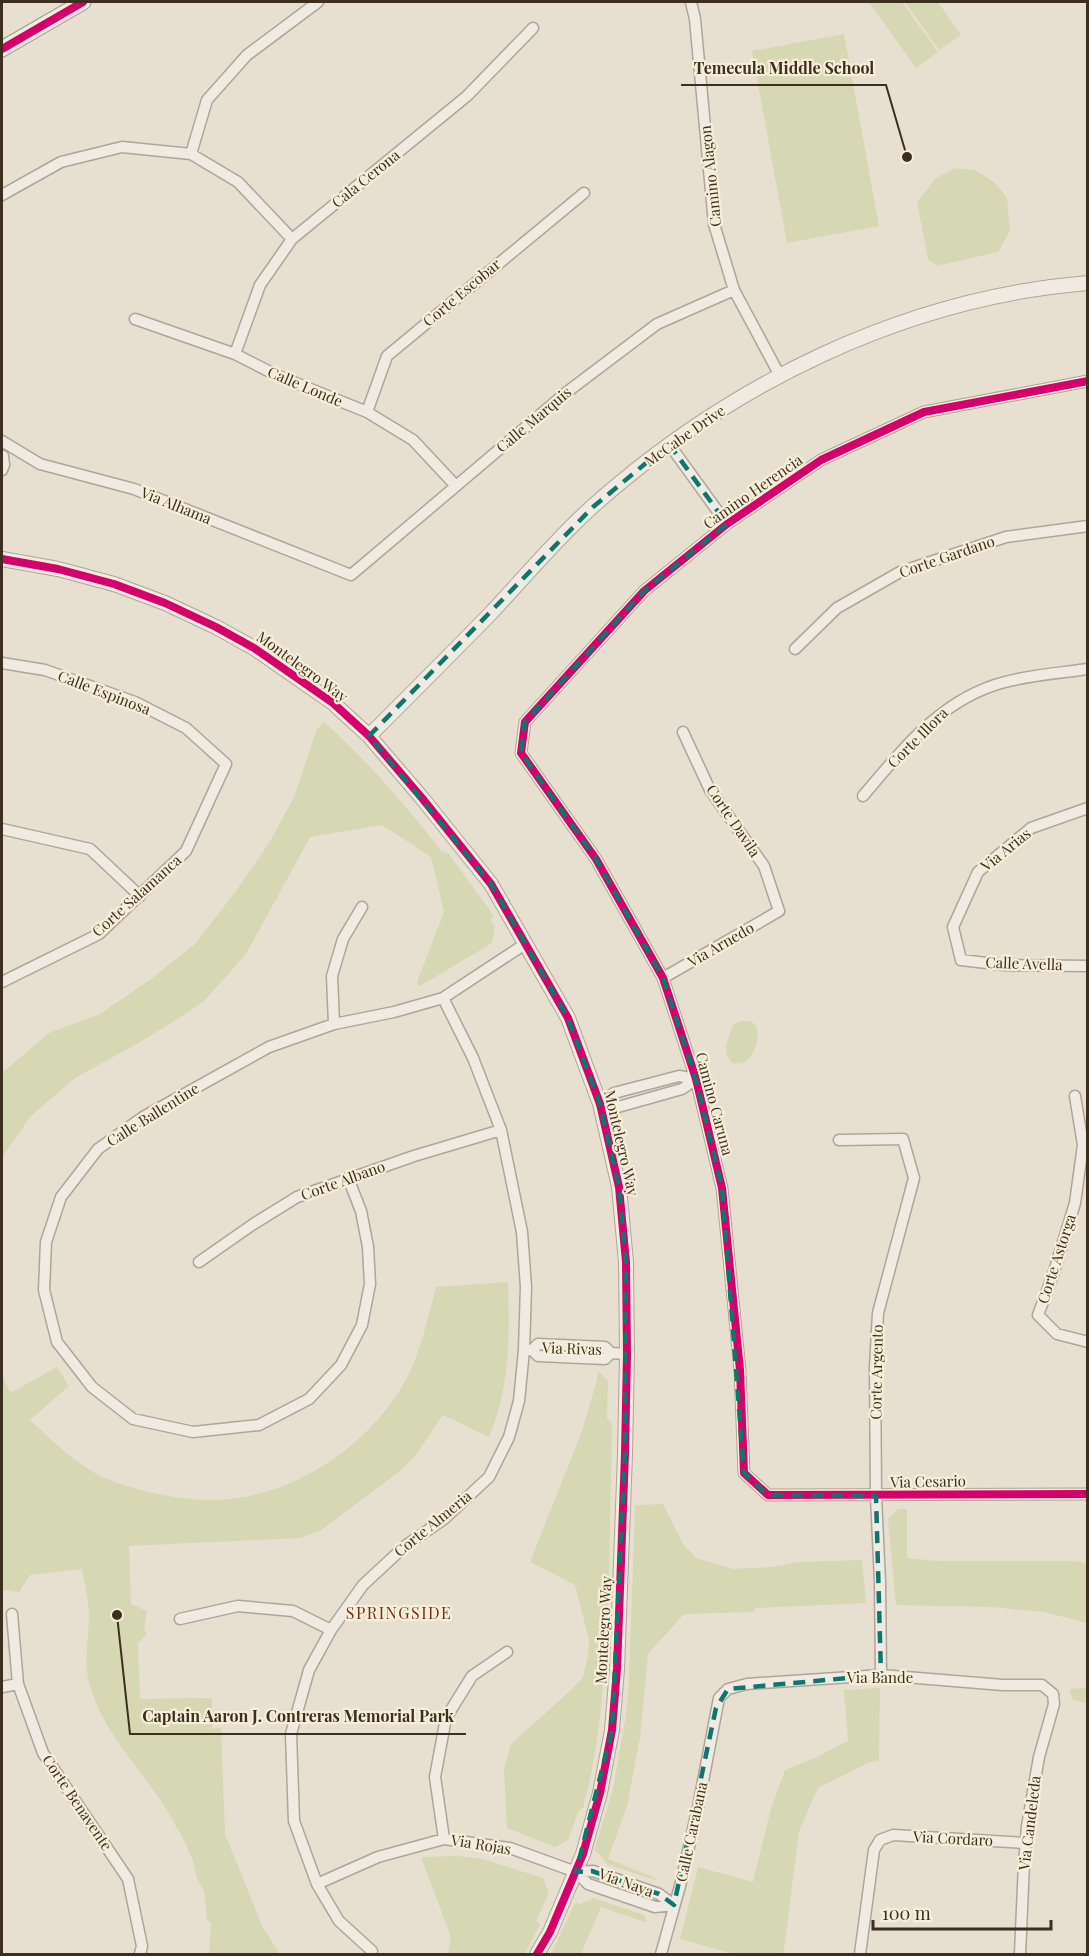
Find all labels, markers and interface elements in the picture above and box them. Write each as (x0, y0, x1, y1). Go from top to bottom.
callout: Temecula Middle School (681, 51, 886, 85)
text: Temecula Middle School (694, 57, 874, 78)
street label: Camino Alagon (695, 124, 725, 228)
street label: Cala Cerona (327, 144, 404, 212)
street label: Corte Escobar (418, 254, 505, 331)
street label: Calle Londe (265, 361, 346, 411)
street label: Calle Marquis (491, 382, 575, 457)
street label: McCabe Drive (640, 400, 729, 470)
street label: Camino Herencia (699, 449, 807, 533)
street label: Via Alhama (137, 481, 215, 529)
street label: Corte Gardano (896, 530, 997, 582)
street label: Montelegro Way (253, 626, 353, 706)
street label: Calle Espinosa (55, 665, 154, 719)
street label: Corte Illora (883, 702, 952, 772)
street label: Corte Davila (702, 780, 766, 861)
street label: Via Arias (976, 823, 1034, 876)
street label: Corte Salamanca (87, 849, 186, 941)
street label: Via Arnedo (683, 917, 757, 972)
street label: Calle Avella (985, 952, 1064, 974)
street label: Camino Caruna (692, 1050, 738, 1158)
street label: Calle Ballentine (102, 1078, 203, 1151)
street label: Montelegro Way (600, 1088, 644, 1198)
street label: Corte Albano (298, 1156, 388, 1205)
street label: Corte Astorga (1032, 1211, 1080, 1306)
street label: Corte Argento (865, 1324, 887, 1420)
street label: Via Rivas (541, 1337, 602, 1359)
street label: Via Cesario (889, 1470, 966, 1492)
street label: Corte Almeria (389, 1485, 476, 1561)
street label: Montelegro Way (590, 1575, 616, 1684)
district label: SPRINGSIDE (346, 1602, 452, 1623)
street label: Via Bande (846, 1667, 913, 1687)
callout: Captain Aaron J. Contreras Memorial Park (130, 1700, 466, 1734)
text: Captain Aaron J. Contreras Memorial Park (142, 1705, 454, 1726)
street label: Corte Benavente (38, 1751, 117, 1854)
street label: Via Candeleda (1013, 1774, 1045, 1872)
street label: Calle Carabana (671, 1779, 711, 1884)
street label: Via Cordaro (912, 1826, 994, 1850)
street label: Via Rojas (449, 1829, 513, 1859)
street label: Via Naya (595, 1863, 657, 1901)
scale bar (873, 1893, 1052, 1931)
text: 100 m (882, 1901, 931, 1925)

